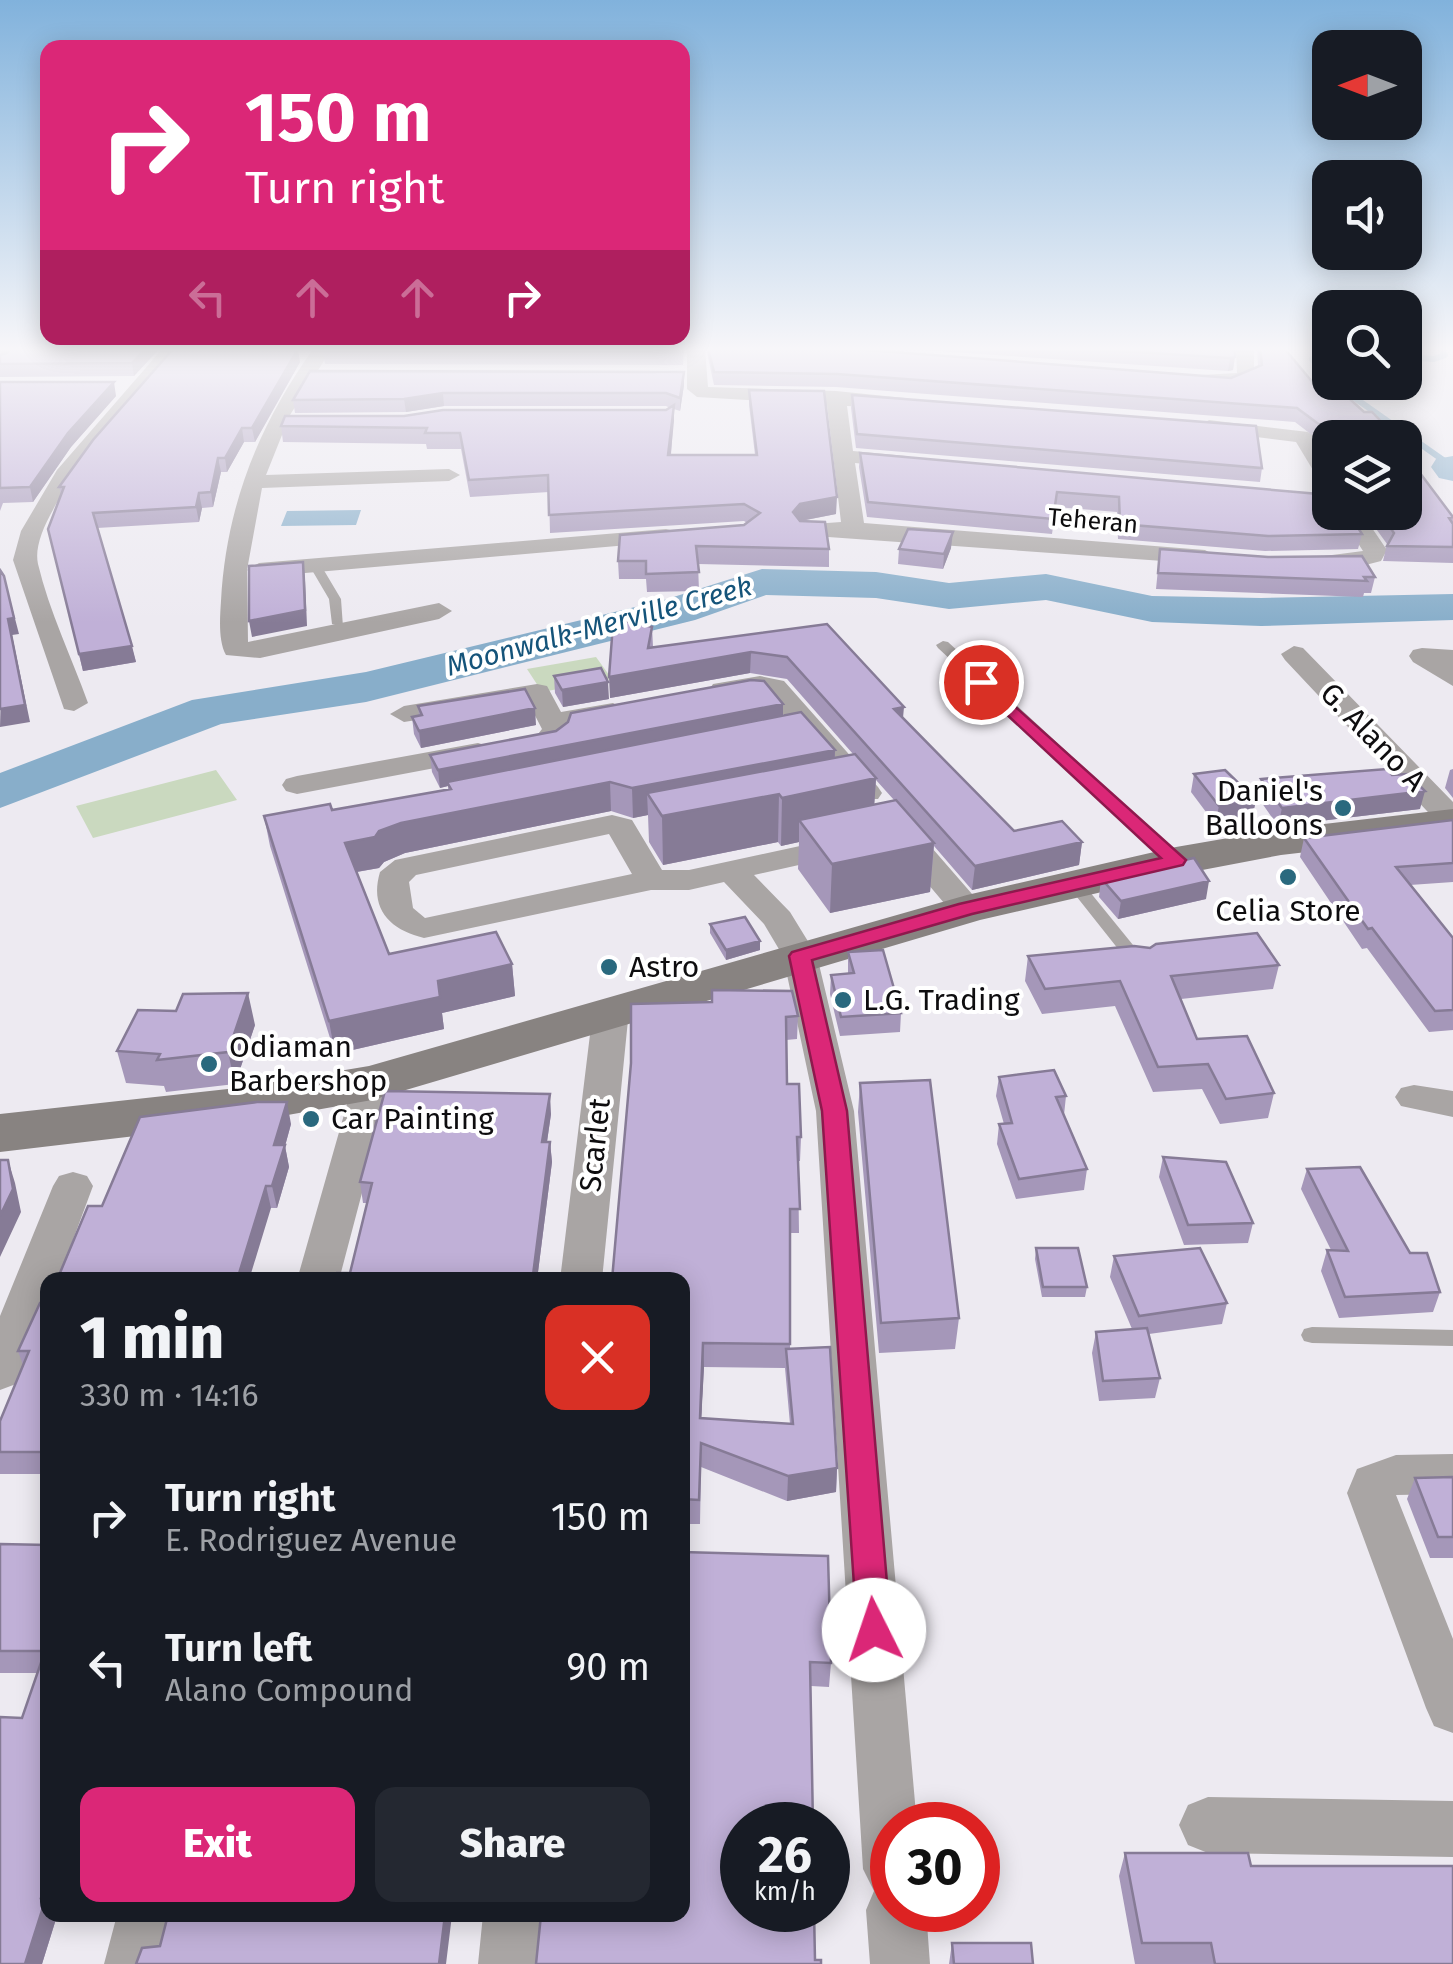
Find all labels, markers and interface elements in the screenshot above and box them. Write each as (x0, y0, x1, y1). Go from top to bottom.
north arrow (1312, 30, 1422, 140)
map controls (1312, 30, 1422, 530)
text: 150 m (245, 76, 432, 160)
icon: right (80, 80, 210, 210)
button: sound (1312, 160, 1422, 270)
text: Turn right (245, 161, 444, 215)
icon: left (180, 270, 235, 325)
icon: ahead (285, 270, 340, 325)
icon: ahead (390, 270, 445, 325)
icon: right (495, 270, 550, 325)
button: search (1312, 290, 1422, 400)
button: layers (1312, 420, 1422, 530)
street label: Teheran (1047, 502, 1139, 540)
water label: Moonwalk-Merville Creek (442, 569, 756, 683)
pin (939, 640, 1024, 725)
icon: arrive (954, 655, 1009, 710)
street label: G. Alano A (1313, 675, 1434, 799)
place label: Daniel's Balloons (1205, 773, 1323, 843)
marker: Daniel's Balloons (1332, 797, 1354, 819)
marker: Celia Store (1277, 866, 1299, 888)
place label: Celia Store (1215, 893, 1361, 929)
place label: Astro (629, 949, 699, 985)
marker: Astro (598, 956, 620, 978)
place label: L.G. Trading (863, 982, 1020, 1018)
marker: L.G. Trading (832, 989, 854, 1011)
place label: Odiaman Barbershop (229, 1029, 387, 1099)
marker: Odiaman Barbershop (198, 1053, 220, 1075)
street label: Scarlet (572, 1096, 618, 1194)
place label: Car Painting (331, 1101, 494, 1137)
marker: Car Painting (300, 1108, 322, 1130)
text: 1 min (80, 1302, 224, 1374)
button: close (545, 1305, 650, 1410)
text: 330 m · 14:16 (80, 1376, 259, 1414)
text: Turn right (165, 1475, 335, 1521)
icon: right (80, 1490, 135, 1545)
text: 150 m (551, 1494, 650, 1540)
text: E. Rodriguez Avenue (165, 1521, 457, 1559)
position arrow (822, 1578, 926, 1682)
text: Turn left (165, 1625, 312, 1671)
icon: left (80, 1640, 135, 1695)
text: 90 m (566, 1644, 650, 1690)
text: Alano Compound (165, 1671, 413, 1709)
button: Exit (80, 1787, 355, 1902)
button: Share (375, 1787, 650, 1902)
speed limit sign: 30 (870, 1802, 1000, 1932)
text: 26 (758, 1825, 812, 1885)
text: km/h (754, 1877, 816, 1907)

